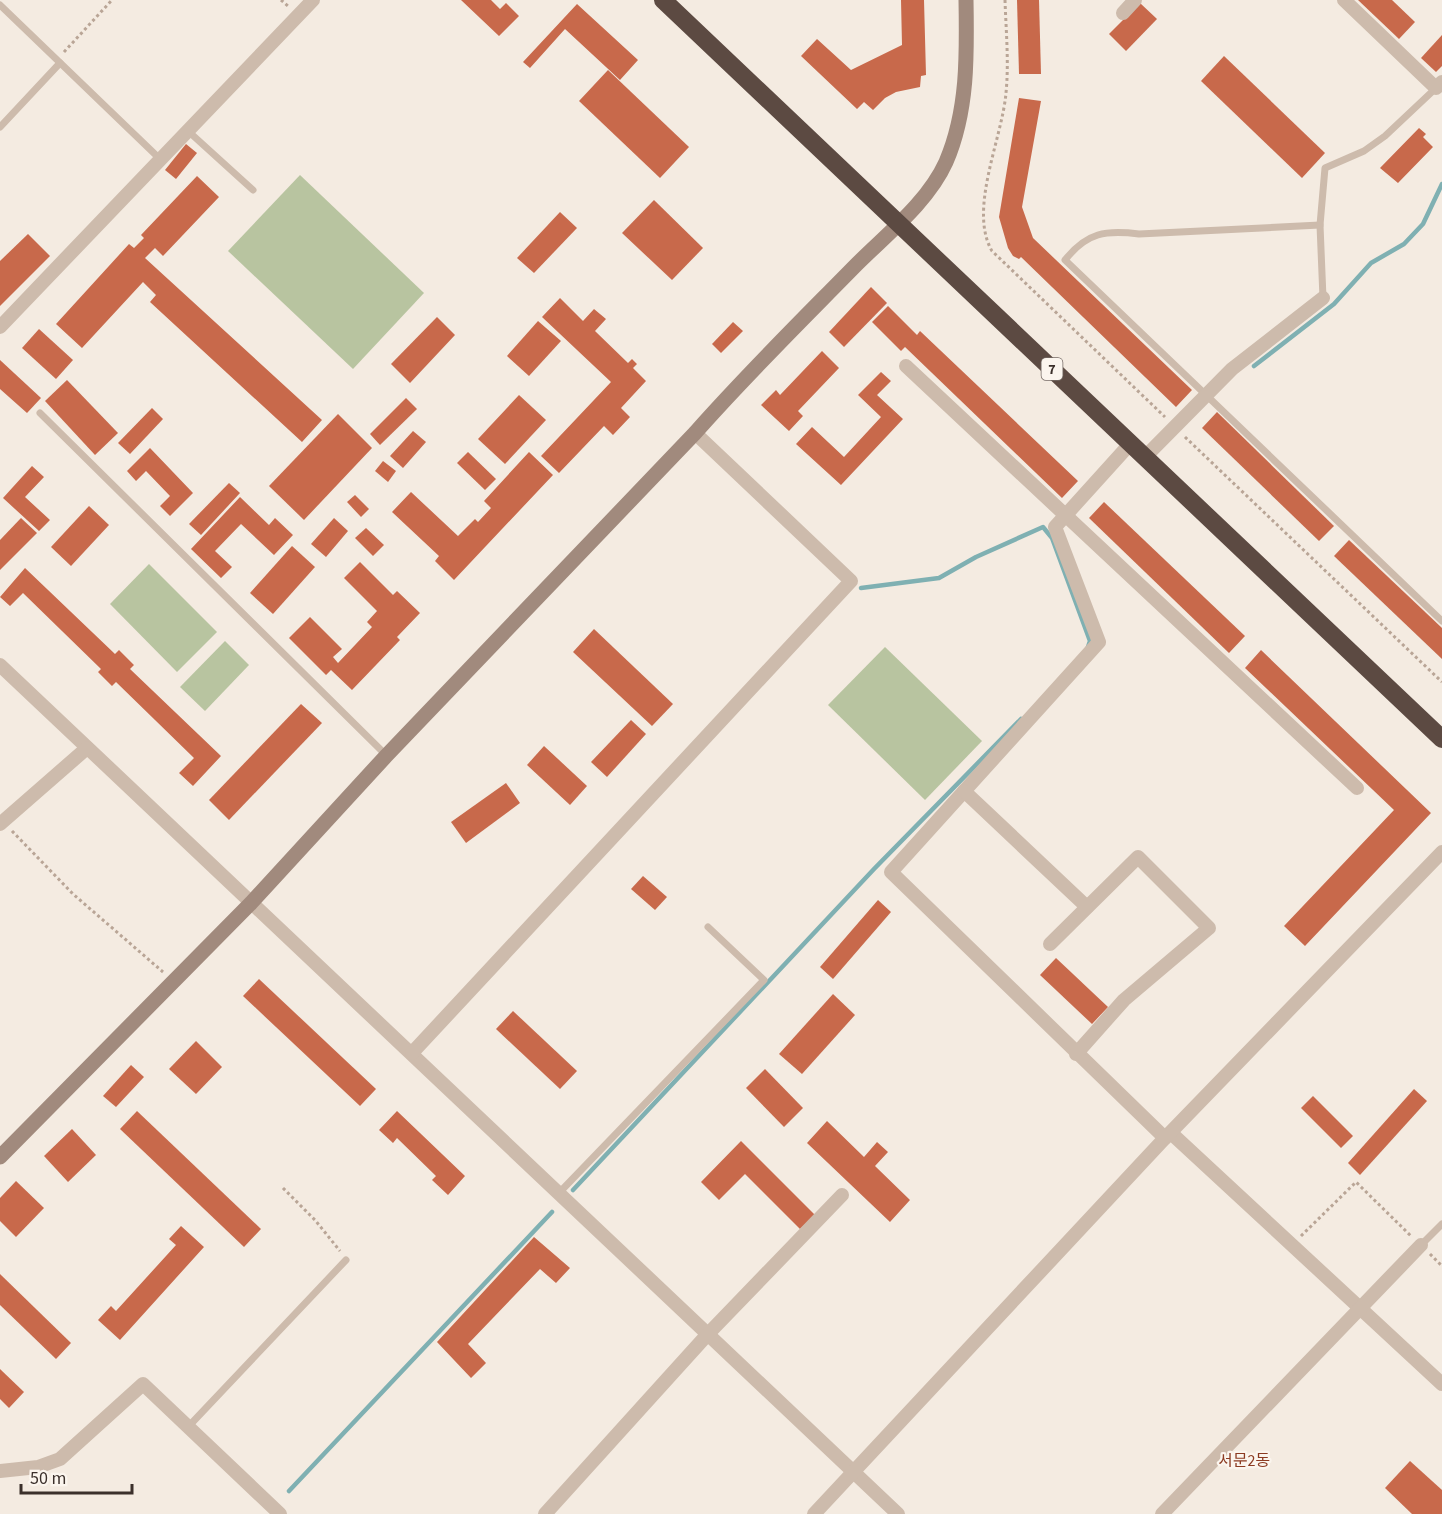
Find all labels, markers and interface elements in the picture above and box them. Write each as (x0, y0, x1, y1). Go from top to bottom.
road number: 7 (1042, 358, 1062, 380)
district label: 서문2동 (1218, 1450, 1270, 1472)
scale bar (21, 1457, 132, 1495)
text: 50 m (30, 1466, 66, 1491)

